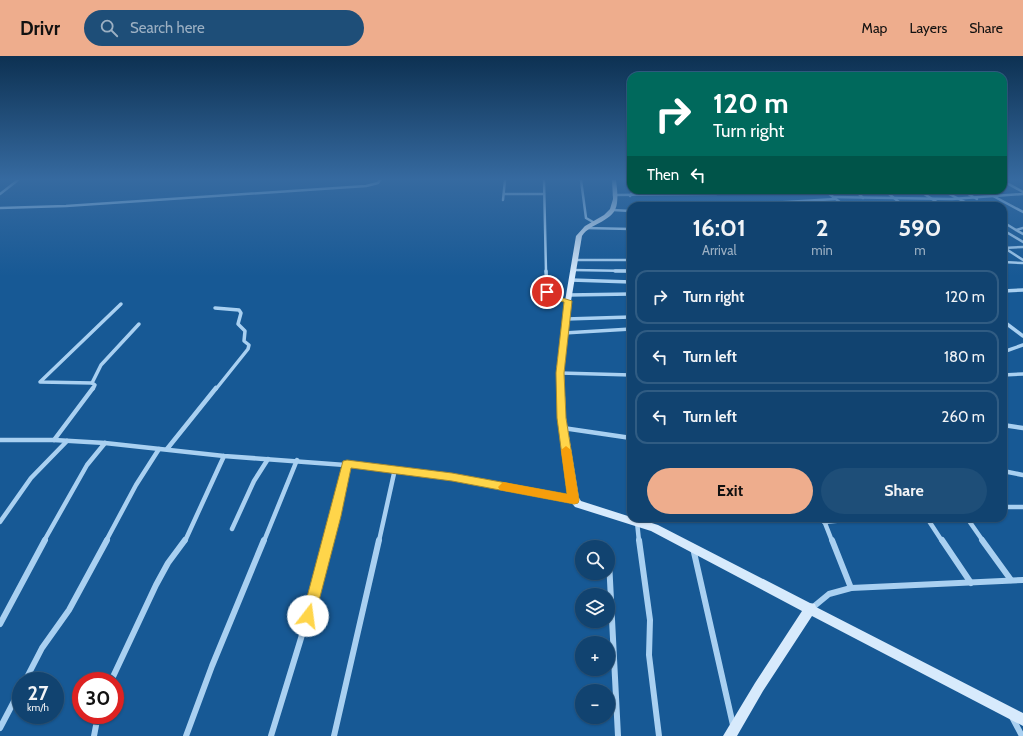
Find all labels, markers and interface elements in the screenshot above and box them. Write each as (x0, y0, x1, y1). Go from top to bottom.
search box (84, 10, 364, 46)
text: Drivr (20, 17, 60, 40)
icon: search (98, 17, 120, 39)
text: Search here (130, 19, 205, 37)
text: Map (862, 19, 887, 37)
text: Layers (909, 19, 947, 37)
text: Share (969, 19, 1003, 37)
text: 120 m (713, 86, 789, 120)
icon: right (647, 88, 699, 140)
text: Turn right (713, 120, 784, 142)
icon: left (687, 164, 709, 186)
text: Then (647, 166, 679, 184)
text: 16:01 (692, 213, 746, 242)
text: 2 (816, 213, 828, 242)
text: 590 (898, 213, 942, 242)
text: Arrival (702, 242, 736, 258)
text: min (811, 242, 833, 258)
text: m (914, 242, 926, 258)
pin (530, 275, 564, 309)
icon: arrive (536, 281, 558, 303)
icon: right (649, 286, 671, 308)
text: Turn right (683, 288, 744, 306)
text: 120 m (945, 288, 985, 306)
icon: left (649, 346, 671, 368)
text: Turn left (683, 348, 737, 366)
text: 180 m (944, 348, 985, 366)
icon: left (649, 406, 671, 428)
text: Turn left (683, 408, 737, 426)
text: 260 m (942, 408, 985, 426)
button: Exit (647, 468, 813, 514)
button: Share (821, 468, 987, 514)
map controls (575, 540, 615, 724)
button: search (575, 540, 615, 580)
button: layers (575, 588, 615, 628)
position arrow (287, 595, 329, 637)
button: + (575, 636, 615, 676)
speed limit sign: 30 (72, 672, 124, 724)
text: 27 (28, 681, 48, 705)
button: − (575, 684, 615, 724)
text: km/h (27, 701, 49, 714)

